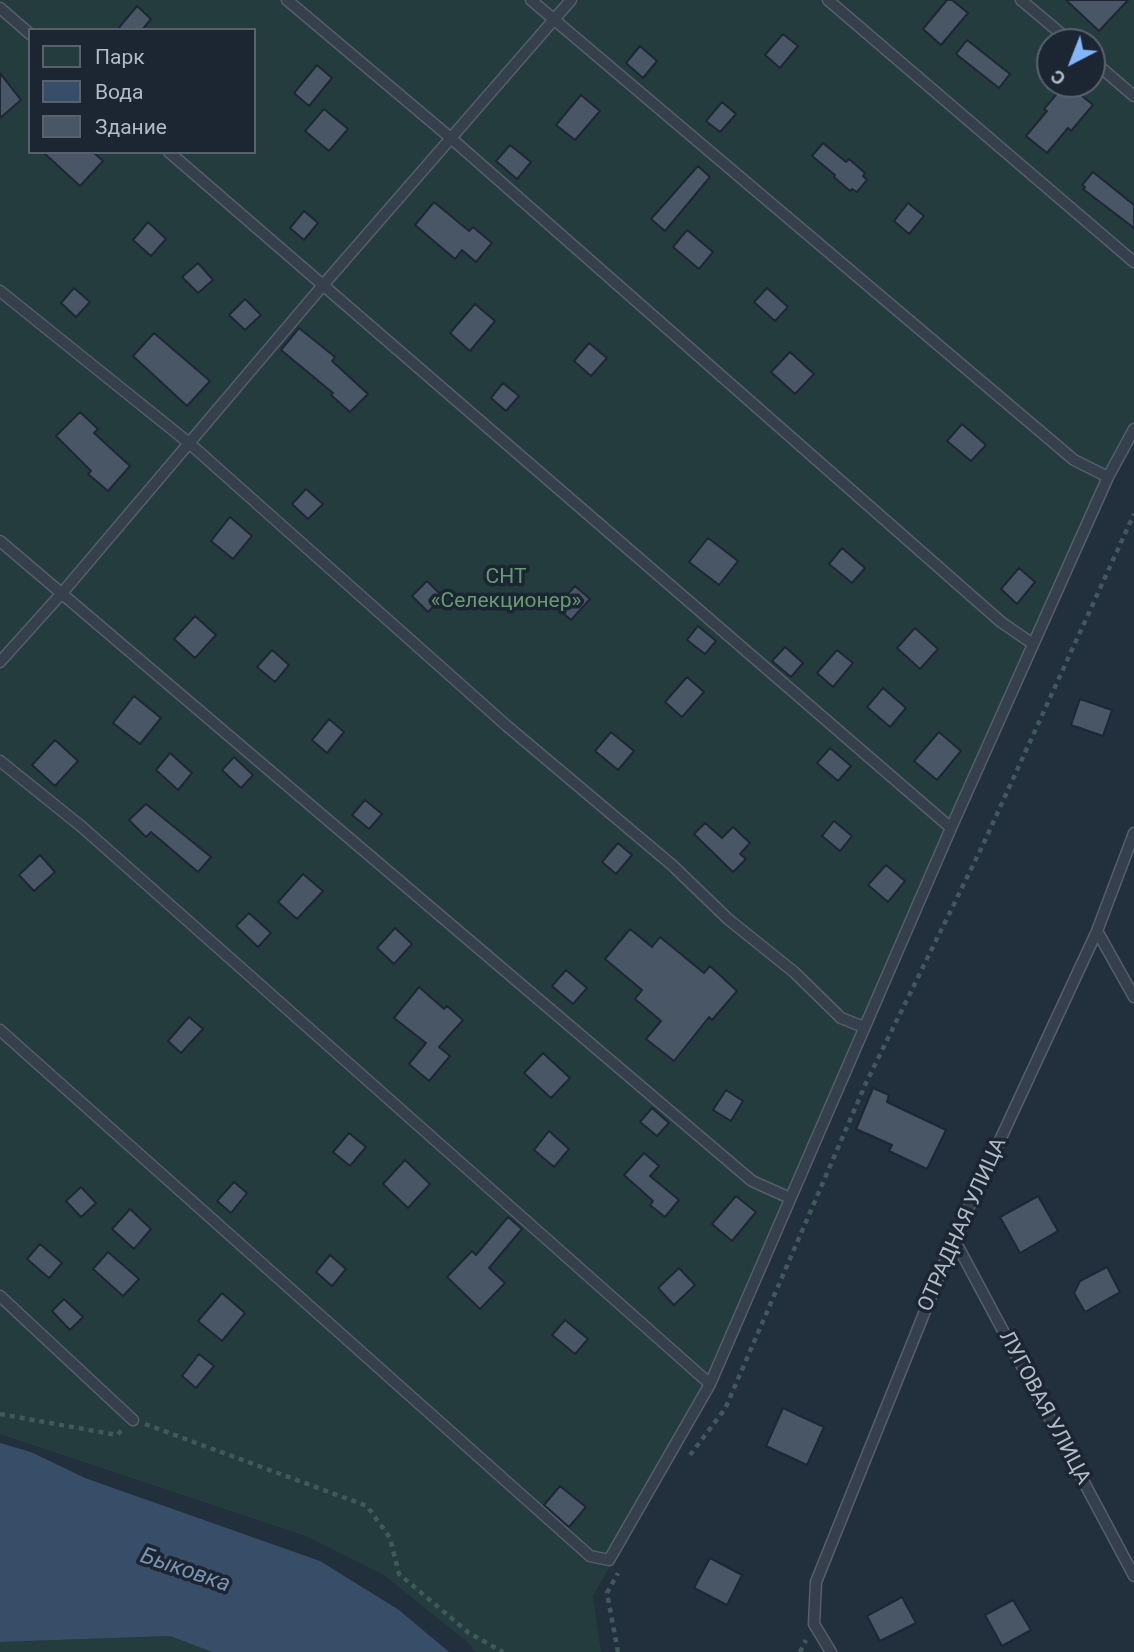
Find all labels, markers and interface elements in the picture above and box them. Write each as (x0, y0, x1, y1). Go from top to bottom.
legend (28, 28, 256, 154)
north arrow (1036, 28, 1106, 98)
text: Парк (95, 45, 145, 69)
text: С (1046, 65, 1070, 90)
text: Вода (95, 80, 143, 104)
text: Здание (95, 115, 167, 139)
park label: СНТ «Селекционер» (431, 565, 581, 615)
street label: ОТРАДНАЯ УЛИЦА (913, 1134, 1013, 1316)
street label: ЛУГОВАЯ УЛИЦА (993, 1327, 1095, 1489)
water label: Быковка (136, 1543, 234, 1599)

